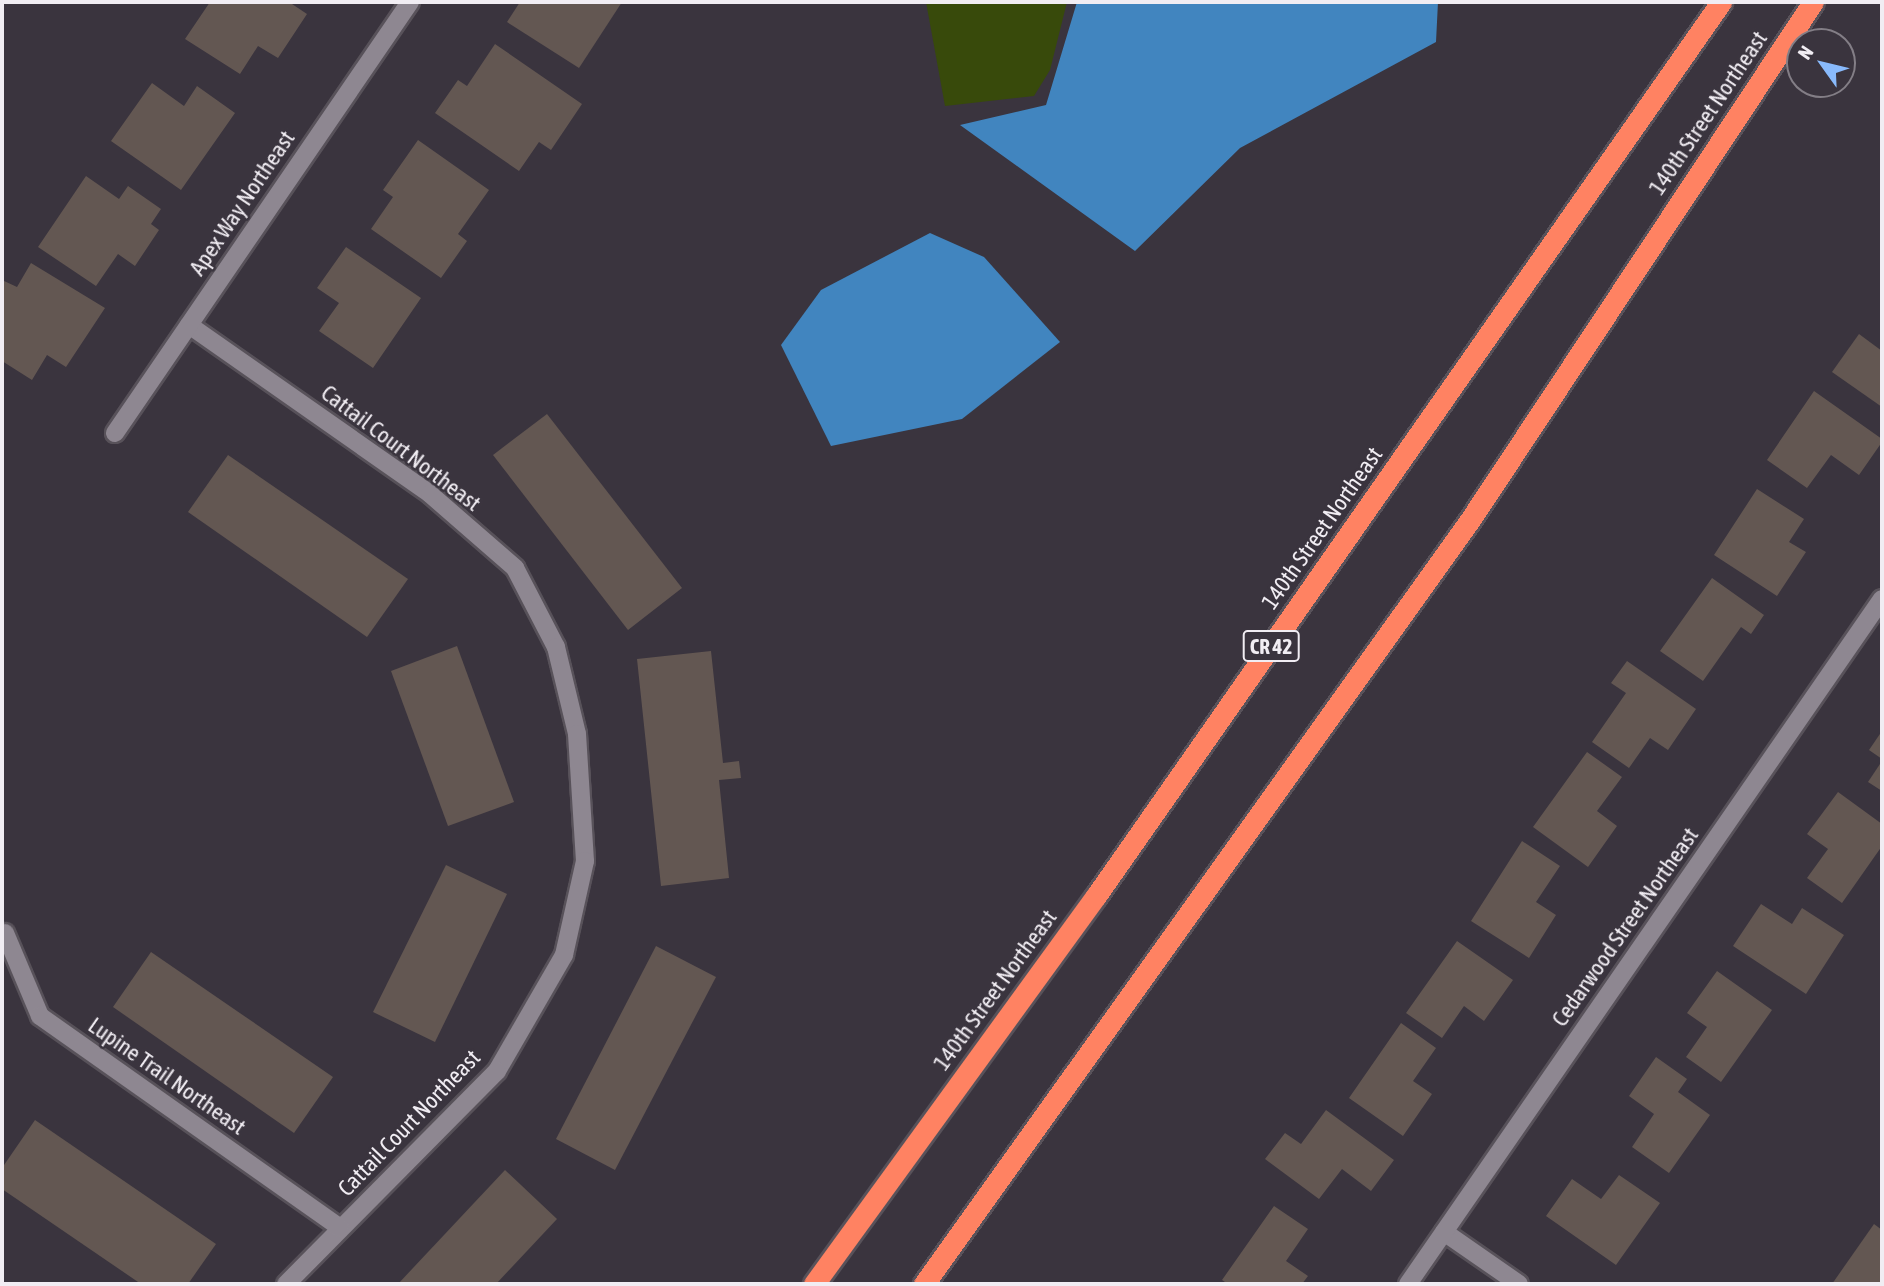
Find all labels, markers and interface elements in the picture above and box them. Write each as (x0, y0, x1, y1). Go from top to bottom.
street label: 140th Street Northeast (1643, 26, 1773, 200)
north arrow (1786, 28, 1856, 98)
text: N (1793, 42, 1818, 63)
street label: Apex Way Northeast (183, 125, 301, 281)
street label: Cattail Court Northeast (316, 379, 486, 517)
street label: 140th Street Northeast (1256, 442, 1388, 614)
road number: CR 42 (1241, 628, 1301, 664)
street label: Cedarwood Street Northeast (1546, 822, 1704, 1032)
street label: 140th Street Northeast (928, 904, 1062, 1076)
street label: Lupine Trail Northeast (83, 1011, 251, 1141)
street label: Cattail Court Northeast (332, 1044, 486, 1202)

